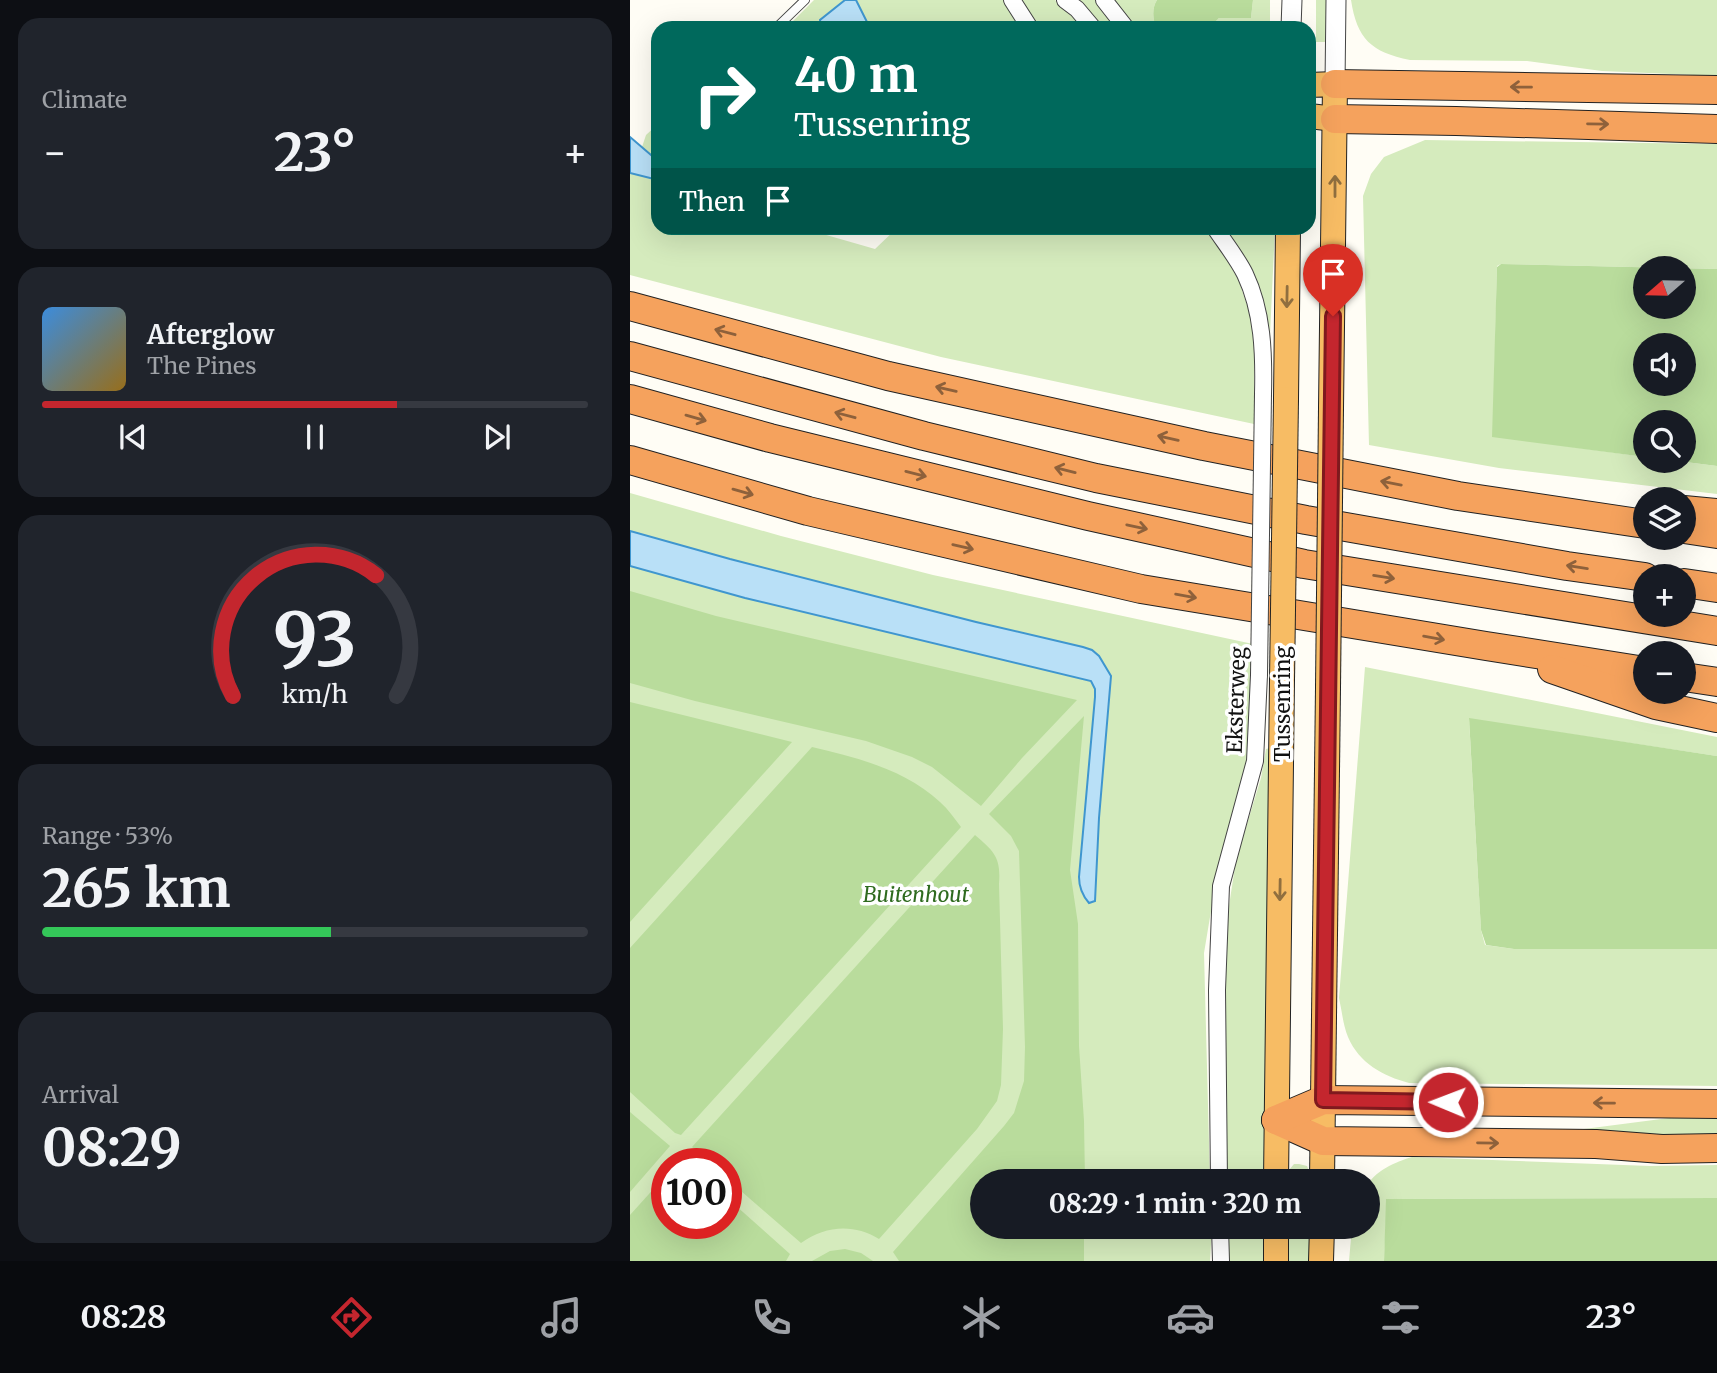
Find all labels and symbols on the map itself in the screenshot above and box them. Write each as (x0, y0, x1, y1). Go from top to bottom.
one-way arrow (1510, 80, 1533, 94)
one-way arrow (1586, 118, 1609, 131)
one-way arrow (1328, 175, 1341, 198)
pin (1303, 244, 1363, 316)
north arrow (1633, 256, 1696, 318)
one-way arrow (1281, 285, 1294, 308)
one-way arrow (715, 324, 737, 337)
one-way arrow (935, 382, 958, 395)
one-way arrow (834, 408, 856, 421)
one-way arrow (685, 412, 707, 425)
one-way arrow (1157, 431, 1180, 445)
one-way arrow (1054, 463, 1077, 476)
one-way arrow (904, 468, 927, 481)
one-way arrow (1380, 476, 1403, 489)
one-way arrow (732, 487, 754, 500)
one-way arrow (1125, 521, 1148, 535)
one-way arrow (952, 541, 974, 554)
one-way arrow (1567, 561, 1589, 574)
one-way arrow (1372, 571, 1395, 584)
one-way arrow (1174, 590, 1197, 603)
one-way arrow (1422, 632, 1445, 645)
street label: Eksterweg (1221, 646, 1251, 754)
street label: Tussenring (1269, 646, 1296, 762)
one-way arrow (1273, 878, 1286, 901)
park label: Buitenhout (863, 881, 970, 908)
position arrow (1411, 1065, 1485, 1139)
one-way arrow (1593, 1097, 1616, 1110)
one-way arrow (1476, 1136, 1499, 1150)
speed limit sign: 100 (651, 1148, 742, 1239)

